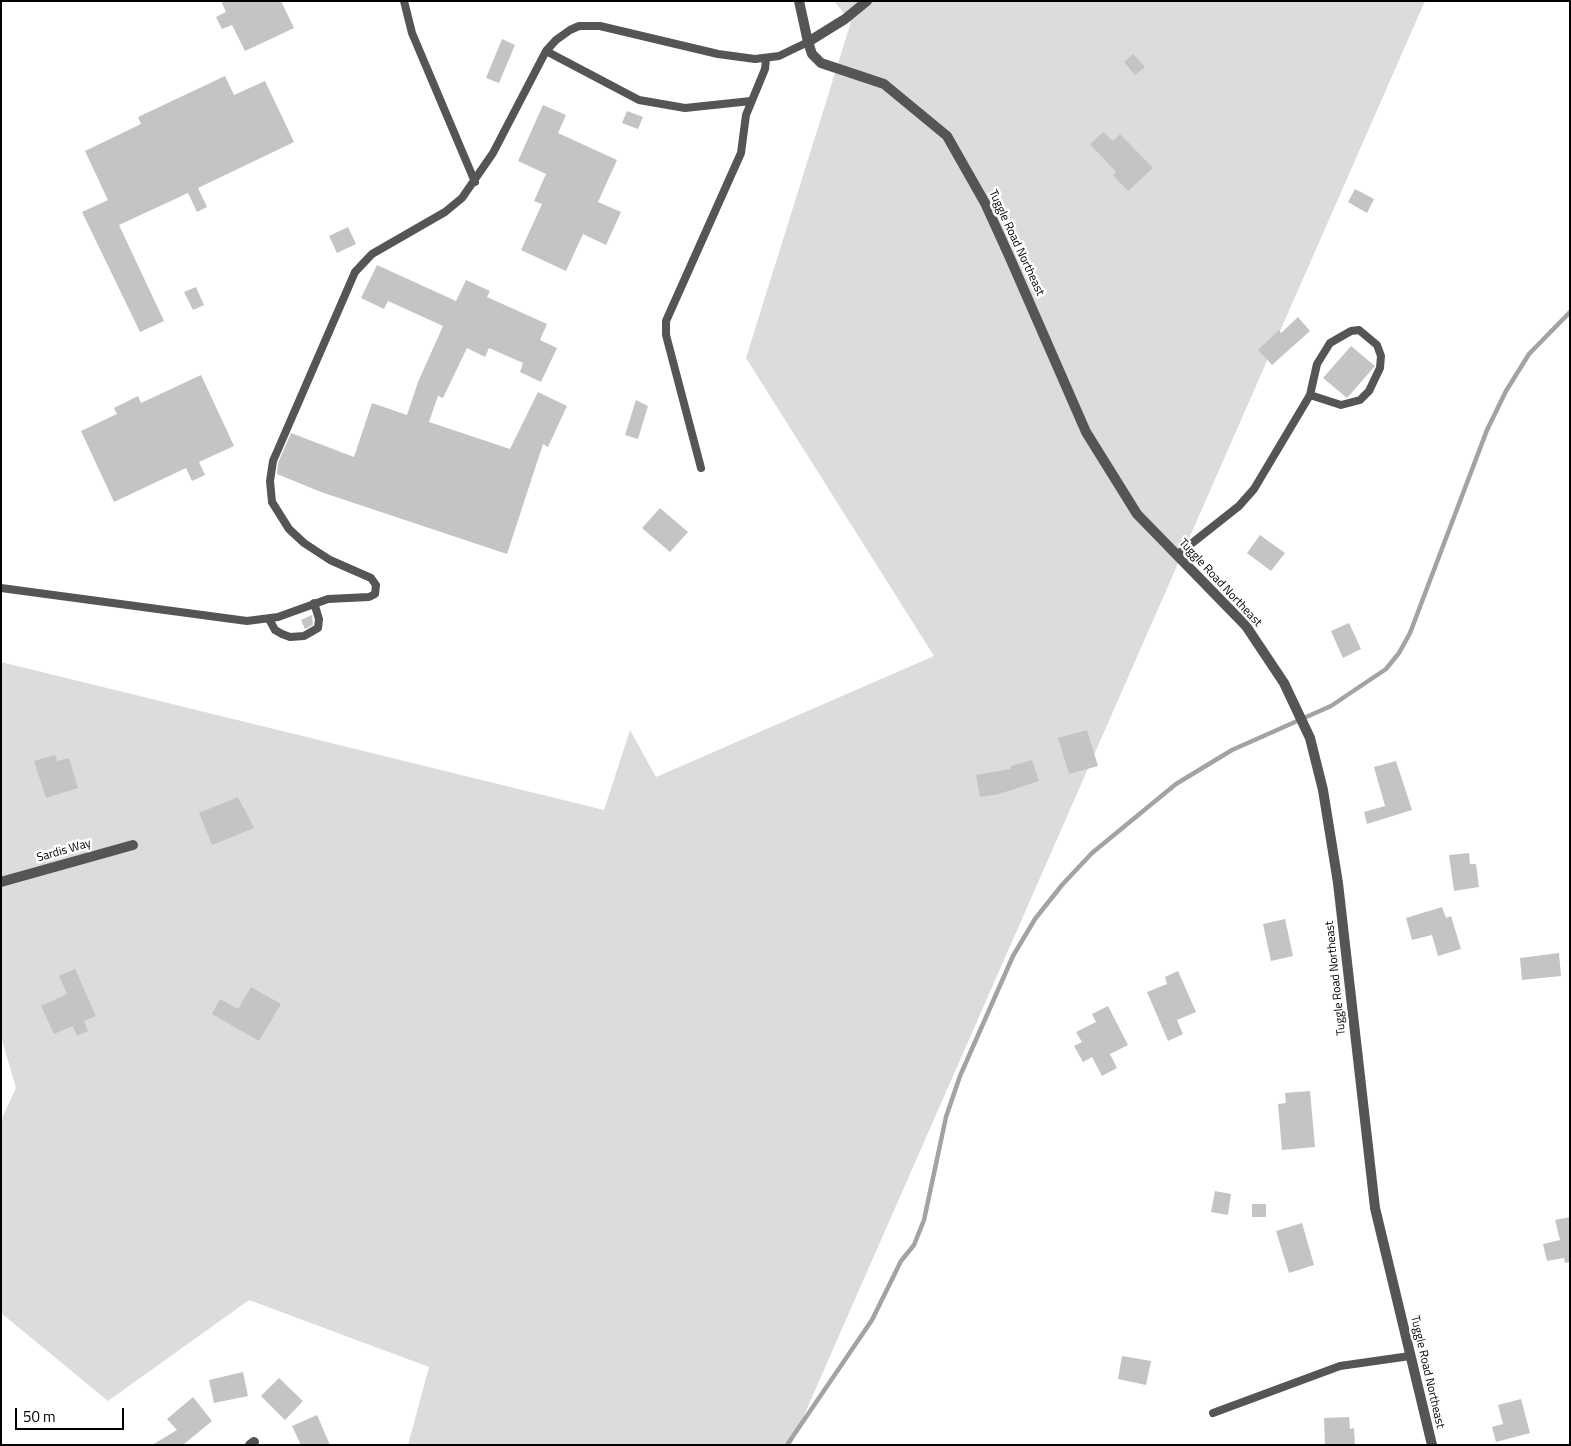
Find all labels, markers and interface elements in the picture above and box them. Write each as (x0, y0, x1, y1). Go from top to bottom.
street label: Tuggle Road Northeast (985, 188, 1047, 298)
street label: Tuggle Road Northeast (1175, 536, 1265, 630)
street label: Sardis Way (35, 836, 93, 866)
street label: Tuggle Road Northeast (1323, 920, 1349, 1036)
street label: Tuggle Road Northeast (1407, 1314, 1447, 1430)
scale bar (18, 1398, 126, 1430)
text: 50 m (23, 1405, 56, 1428)

